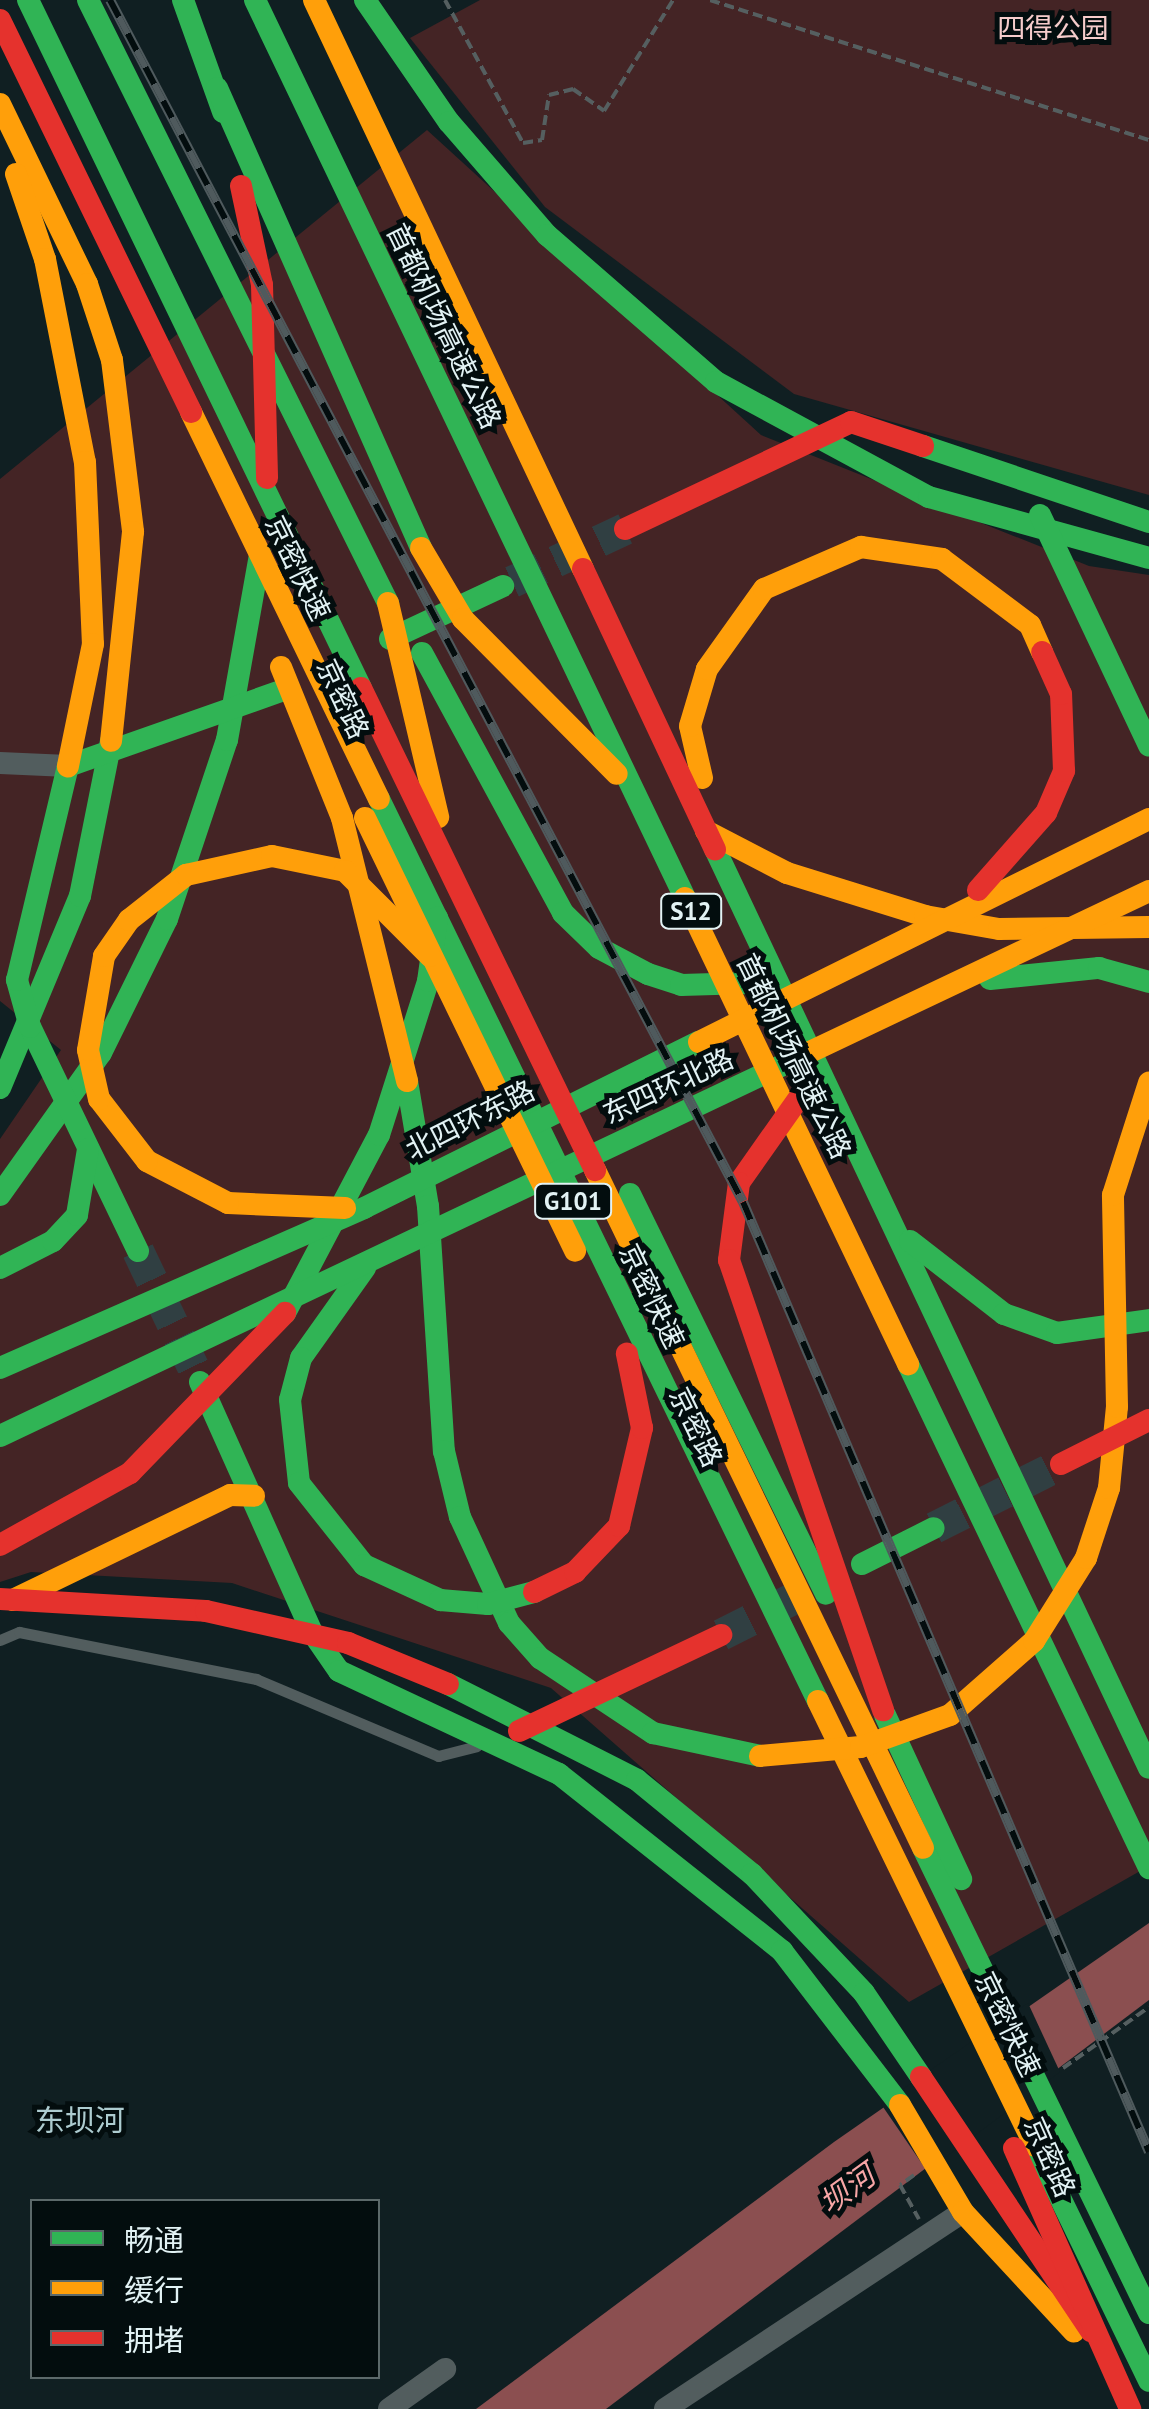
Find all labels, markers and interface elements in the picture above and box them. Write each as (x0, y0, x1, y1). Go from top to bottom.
park label: 四得公园 (997, 11, 1109, 45)
street label: 首都机场高速公路 (380, 218, 508, 434)
street label: 京密快速 (258, 510, 338, 626)
street label: 京密路 (310, 654, 376, 744)
road number: S12 (658, 891, 724, 931)
street label: 首都机场高速公路 (730, 948, 858, 1164)
street label: 东四环北路 (597, 1041, 739, 1131)
street label: 北四环东路 (400, 1073, 540, 1167)
road number: G101 (533, 1181, 613, 1221)
street label: 京密快速 (612, 1238, 692, 1354)
street label: 京密路 (662, 1382, 730, 1472)
street label: 京密快速 (968, 1966, 1048, 2082)
district label: 东坝河 (35, 2102, 125, 2138)
street label: 京密路 (1018, 2112, 1082, 2202)
water label: 坝河 (812, 2157, 882, 2221)
legend (30, 2199, 380, 2379)
text: 畅通 (124, 2220, 184, 2259)
text: 缓行 (124, 2270, 184, 2309)
text: 拥堵 (124, 2320, 184, 2359)

